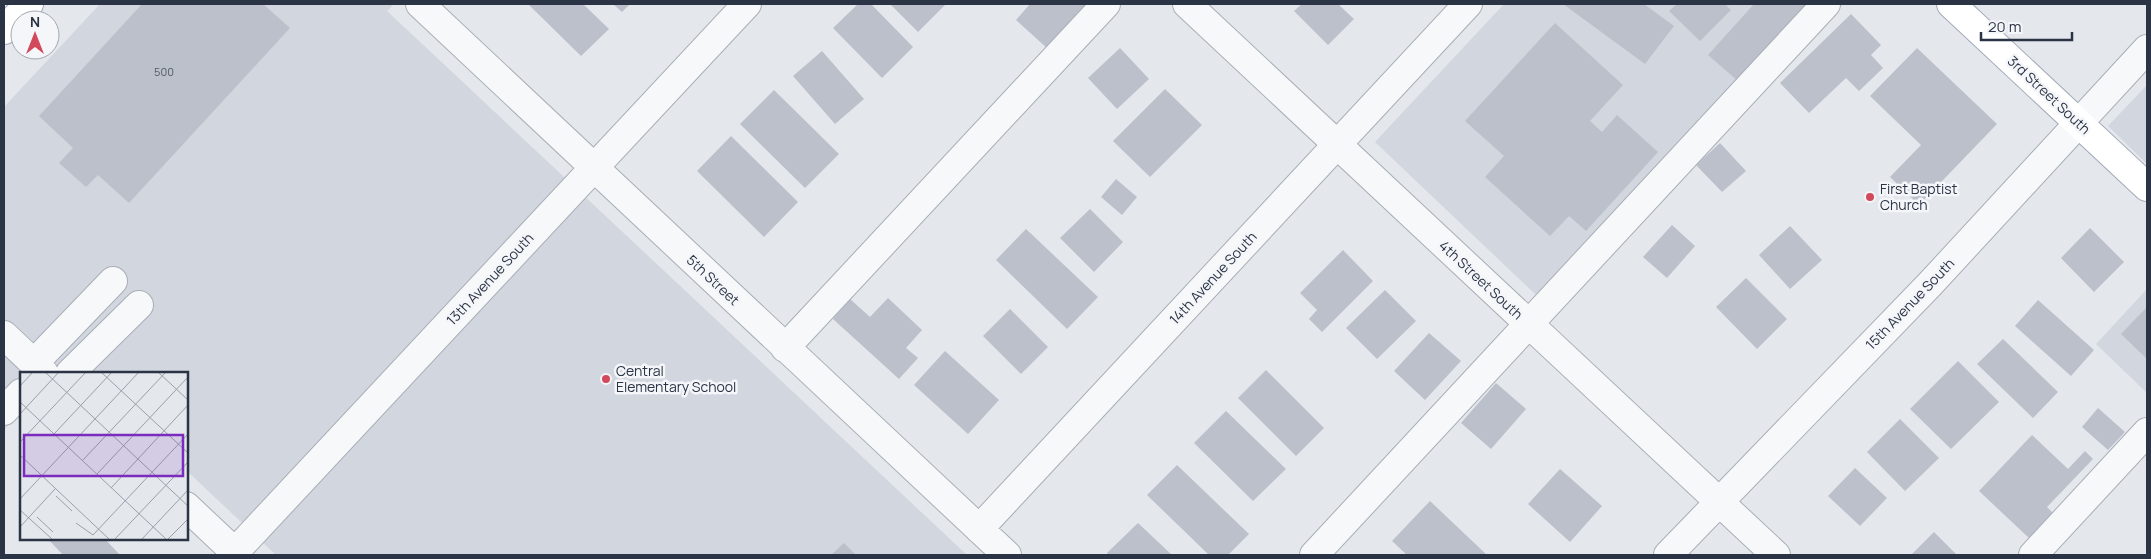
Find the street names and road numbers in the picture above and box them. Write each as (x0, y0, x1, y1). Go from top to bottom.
street label: 3rd Street South (2004, 51, 2095, 138)
street label: 14th Avenue South (1165, 227, 1261, 328)
street label: 13th Avenue South (442, 228, 537, 329)
street label: 4th Street South (1435, 236, 1527, 323)
street label: 5th Street (683, 250, 744, 309)
street label: 15th Avenue South (1861, 254, 1958, 353)

